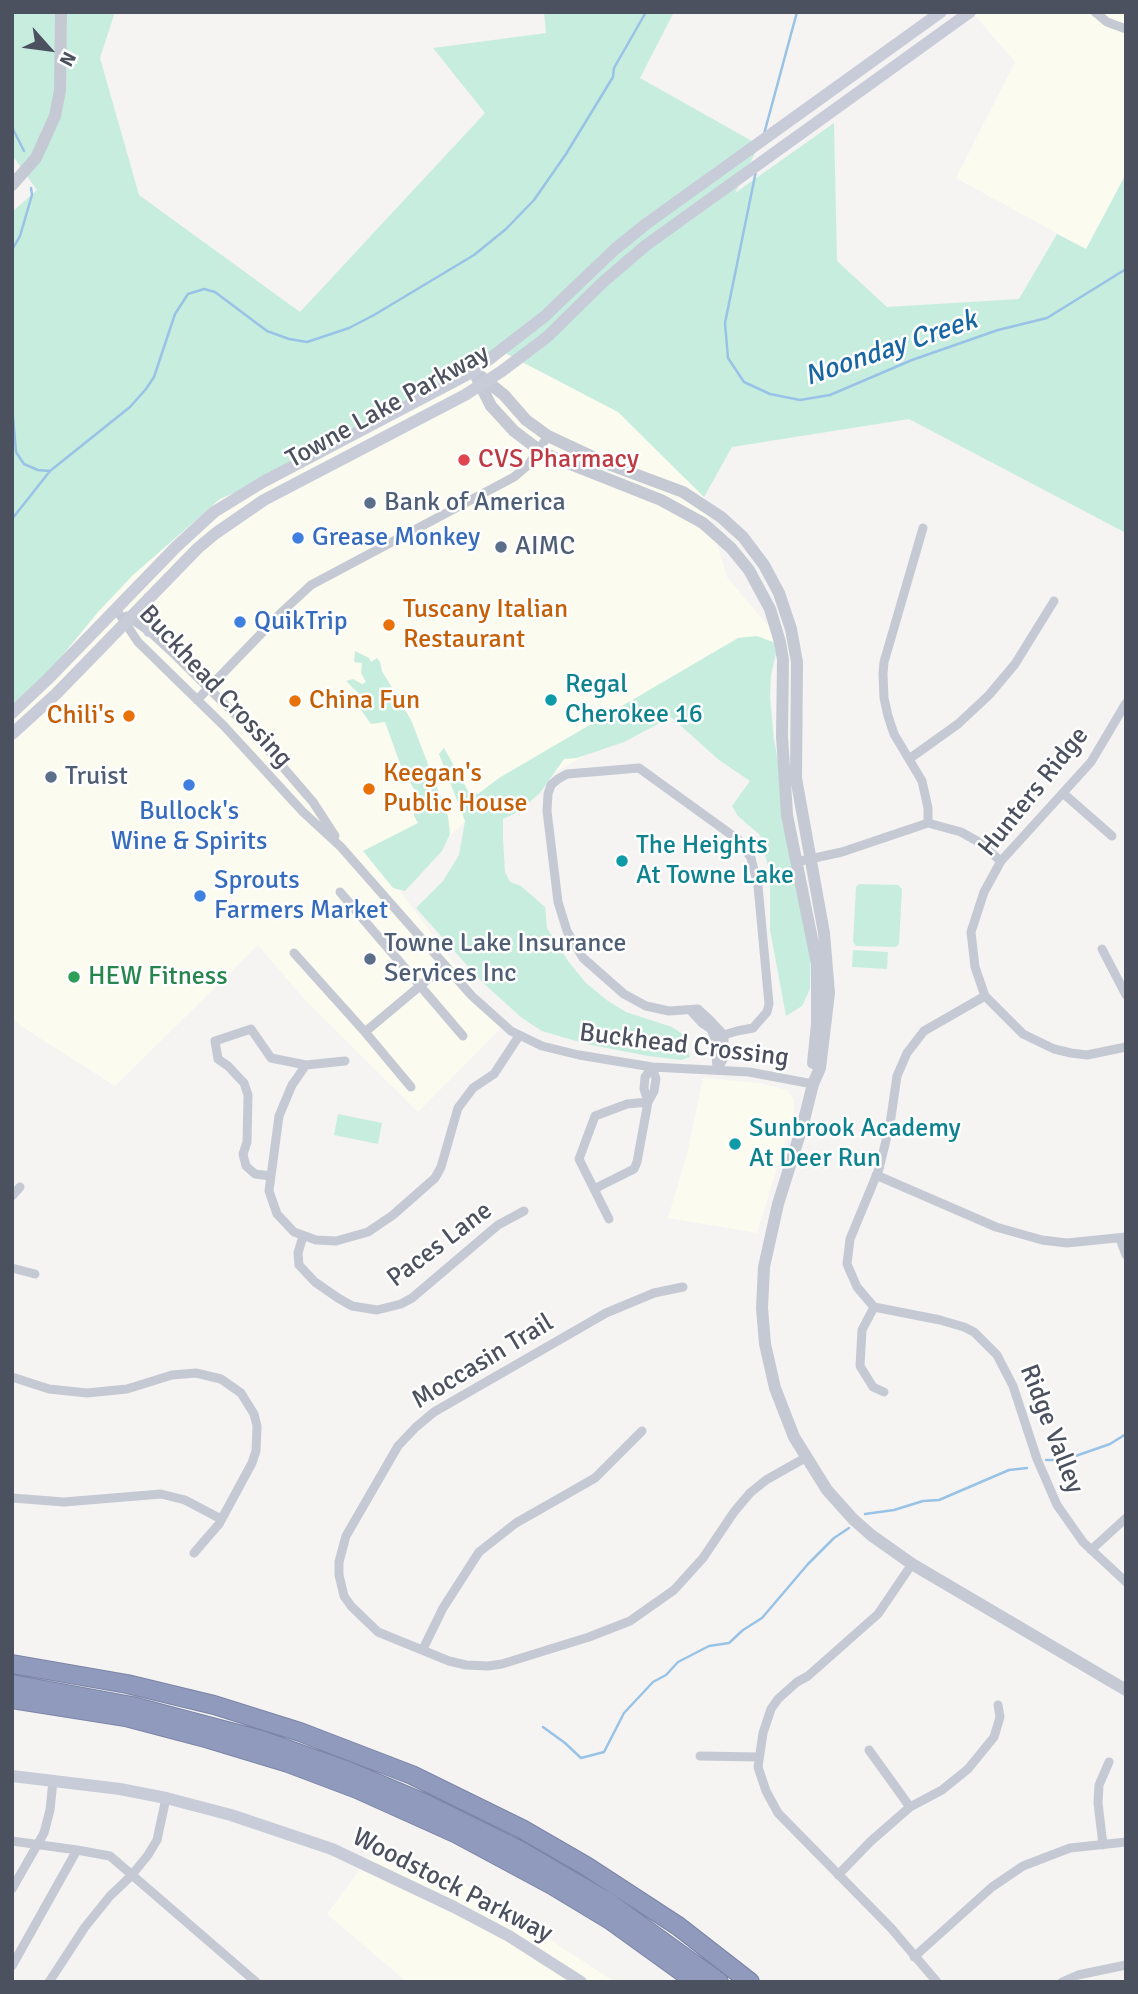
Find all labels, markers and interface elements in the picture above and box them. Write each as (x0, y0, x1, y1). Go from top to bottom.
north arrow (14, 14, 84, 84)
text: N (54, 47, 81, 70)
water label: Noonday Creek (800, 304, 982, 394)
street label: Towne Lake Parkway (281, 338, 495, 476)
place label: CVS Pharmacy (478, 444, 639, 476)
marker: CVS Pharmacy (456, 452, 472, 468)
place label: Bank of America (384, 487, 566, 519)
marker: Bank of America (362, 495, 378, 511)
place label: Grease Monkey (312, 522, 480, 554)
marker: Grease Monkey (290, 530, 306, 546)
place label: AIMC (515, 531, 575, 563)
marker: AIMC (493, 539, 509, 555)
place label: Tuscany Italian Restaurant (403, 594, 568, 656)
street label: Buckhead Crossing (132, 599, 298, 775)
place label: QuikTrip (254, 606, 348, 638)
marker: QuikTrip (232, 614, 248, 630)
marker: Tuscany Italian Restaurant (381, 617, 397, 633)
place label: Regal Cherokee 16 (565, 669, 703, 730)
place label: China Fun (309, 685, 420, 717)
marker: Regal Cherokee 16 (543, 692, 559, 708)
marker: China Fun (287, 693, 303, 709)
place label: Chili's (47, 700, 115, 732)
marker: Chili's (121, 708, 137, 724)
street label: Hunters Ridge (972, 721, 1096, 863)
place label: Keegan's Public House (383, 758, 528, 820)
place label: Truist (65, 761, 128, 793)
marker: Truist (43, 769, 59, 785)
marker: Bullock's Wine & Spirits (181, 777, 197, 793)
marker: Keegan's Public House (361, 781, 377, 797)
place label: Bullock's Wine & Spirits (111, 796, 267, 858)
place label: The Heights At Towne Lake (636, 830, 794, 892)
marker: The Heights At Towne Lake (614, 853, 630, 869)
place label: Sprouts Farmers Market (214, 865, 388, 926)
marker: Sprouts Farmers Market (192, 888, 208, 904)
place label: Towne Lake Insurance Services Inc (384, 928, 627, 990)
marker: Towne Lake Insurance Services Inc (362, 951, 378, 967)
place label: HEW Fitness (88, 961, 228, 993)
marker: HEW Fitness (66, 969, 82, 985)
street label: Buckhead Crossing (577, 1018, 791, 1074)
place label: Sunbrook Academy At Deer Run (749, 1113, 961, 1174)
marker: Sunbrook Academy At Deer Run (727, 1136, 743, 1152)
street label: Paces Lane (381, 1195, 499, 1295)
street label: Moccasin Trail (407, 1308, 559, 1416)
street label: Ridge Valley (1012, 1360, 1090, 1498)
street label: Woodstock Parkway (347, 1822, 557, 1950)

